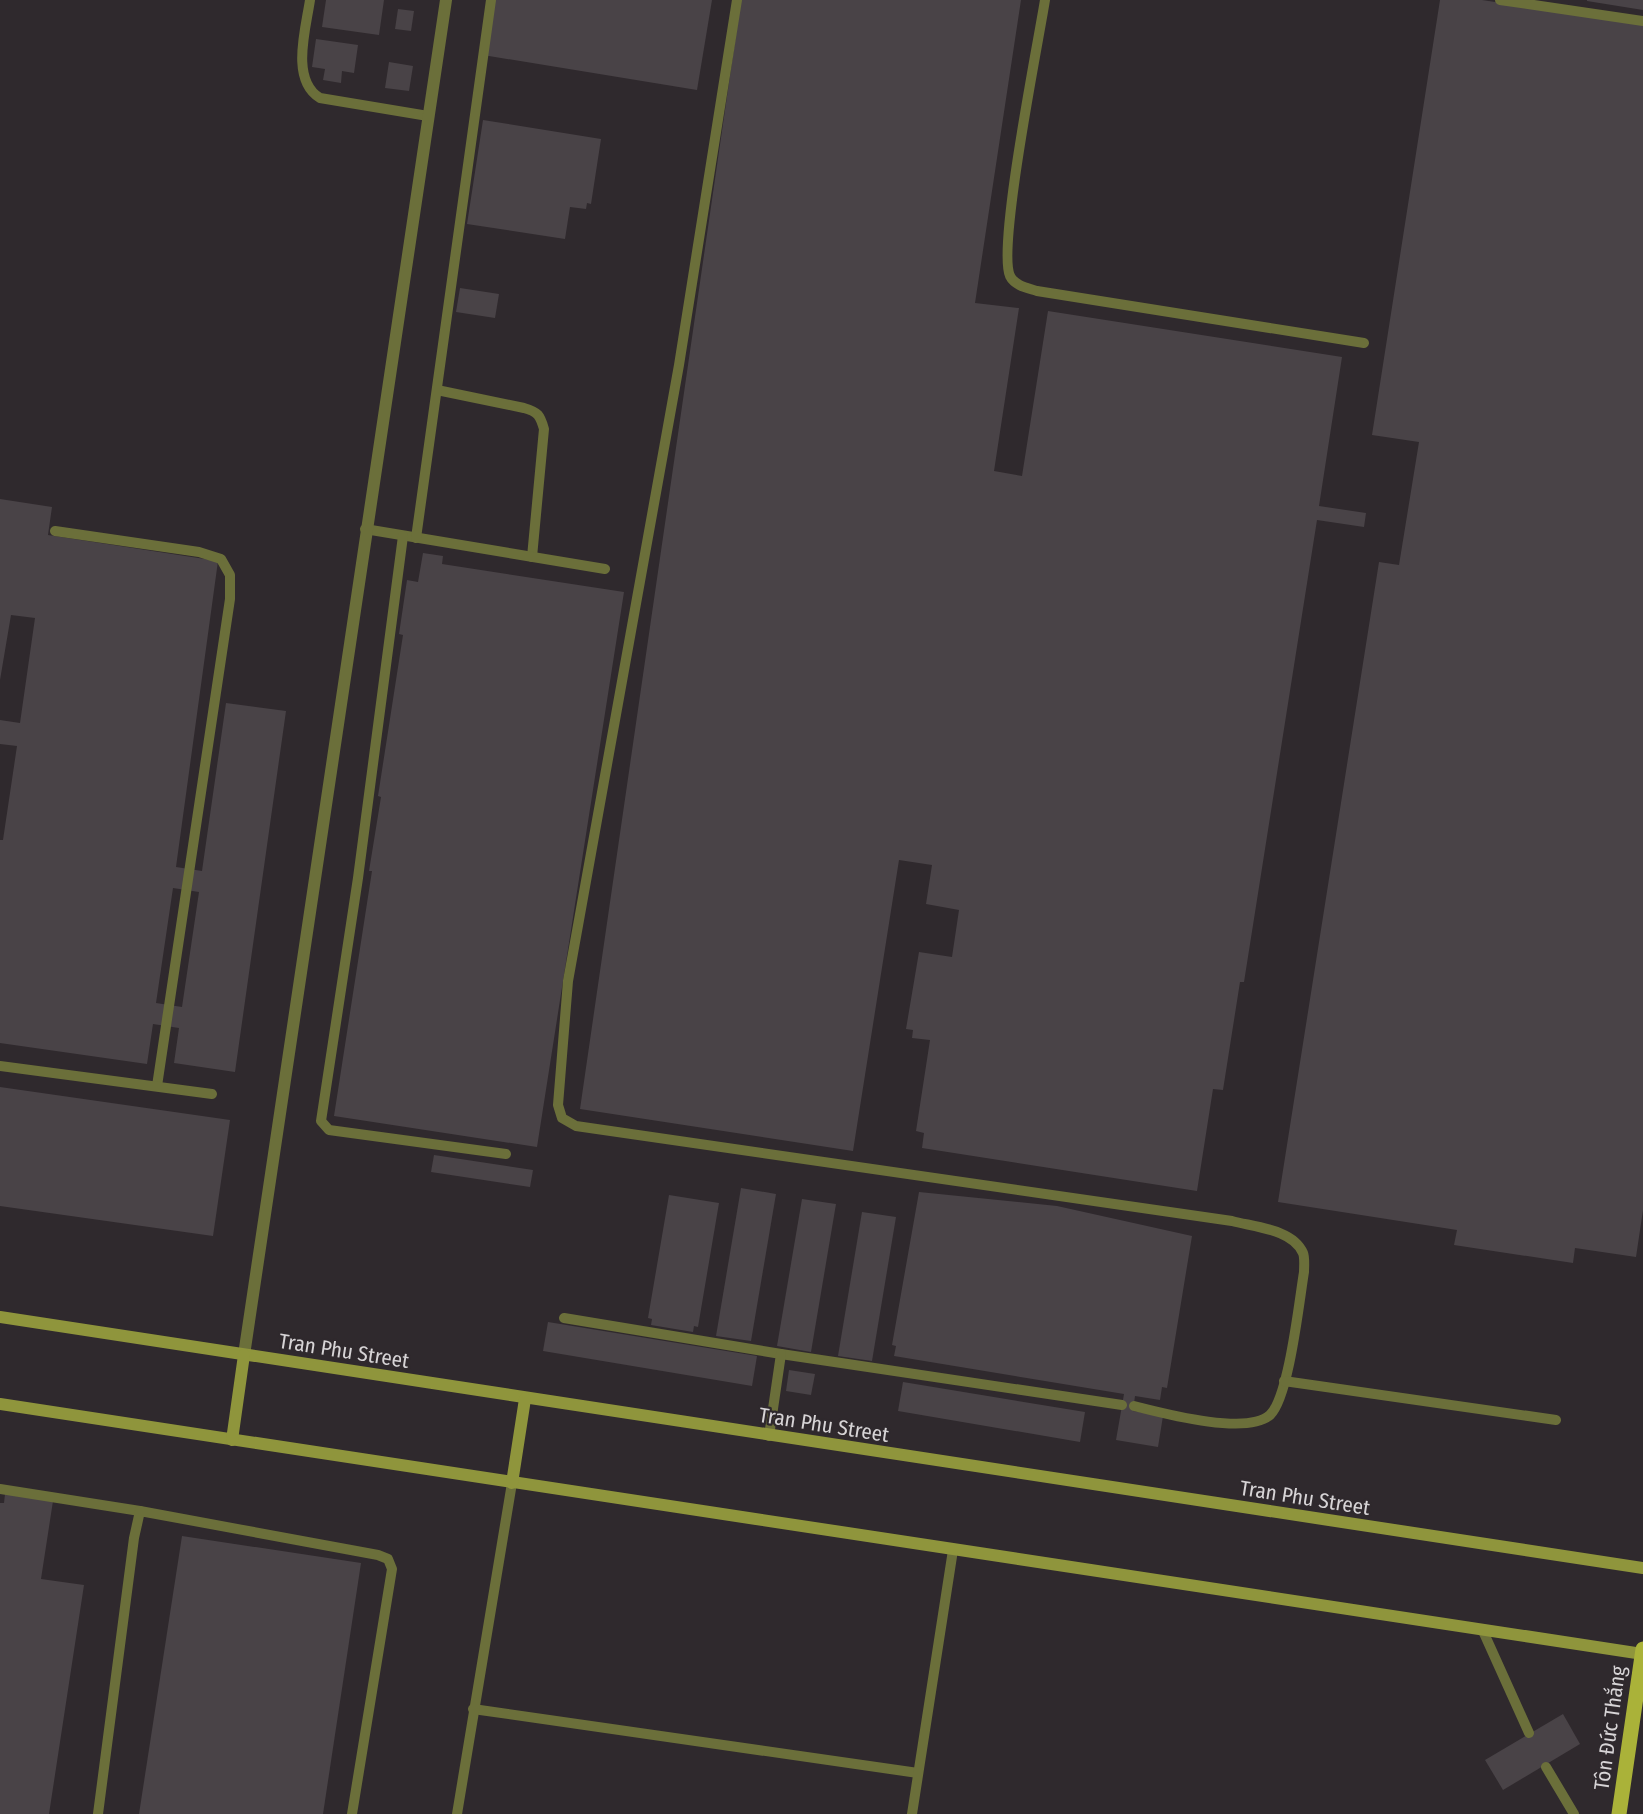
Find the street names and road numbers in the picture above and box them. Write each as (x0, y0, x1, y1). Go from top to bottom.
street label: Tran Phu Street (277, 1328, 411, 1374)
street label: Tran Phu Street (757, 1402, 891, 1448)
street label: Tran Phu Street (1238, 1475, 1372, 1521)
street label: Tôn Đức Thắng (1588, 1664, 1632, 1792)

